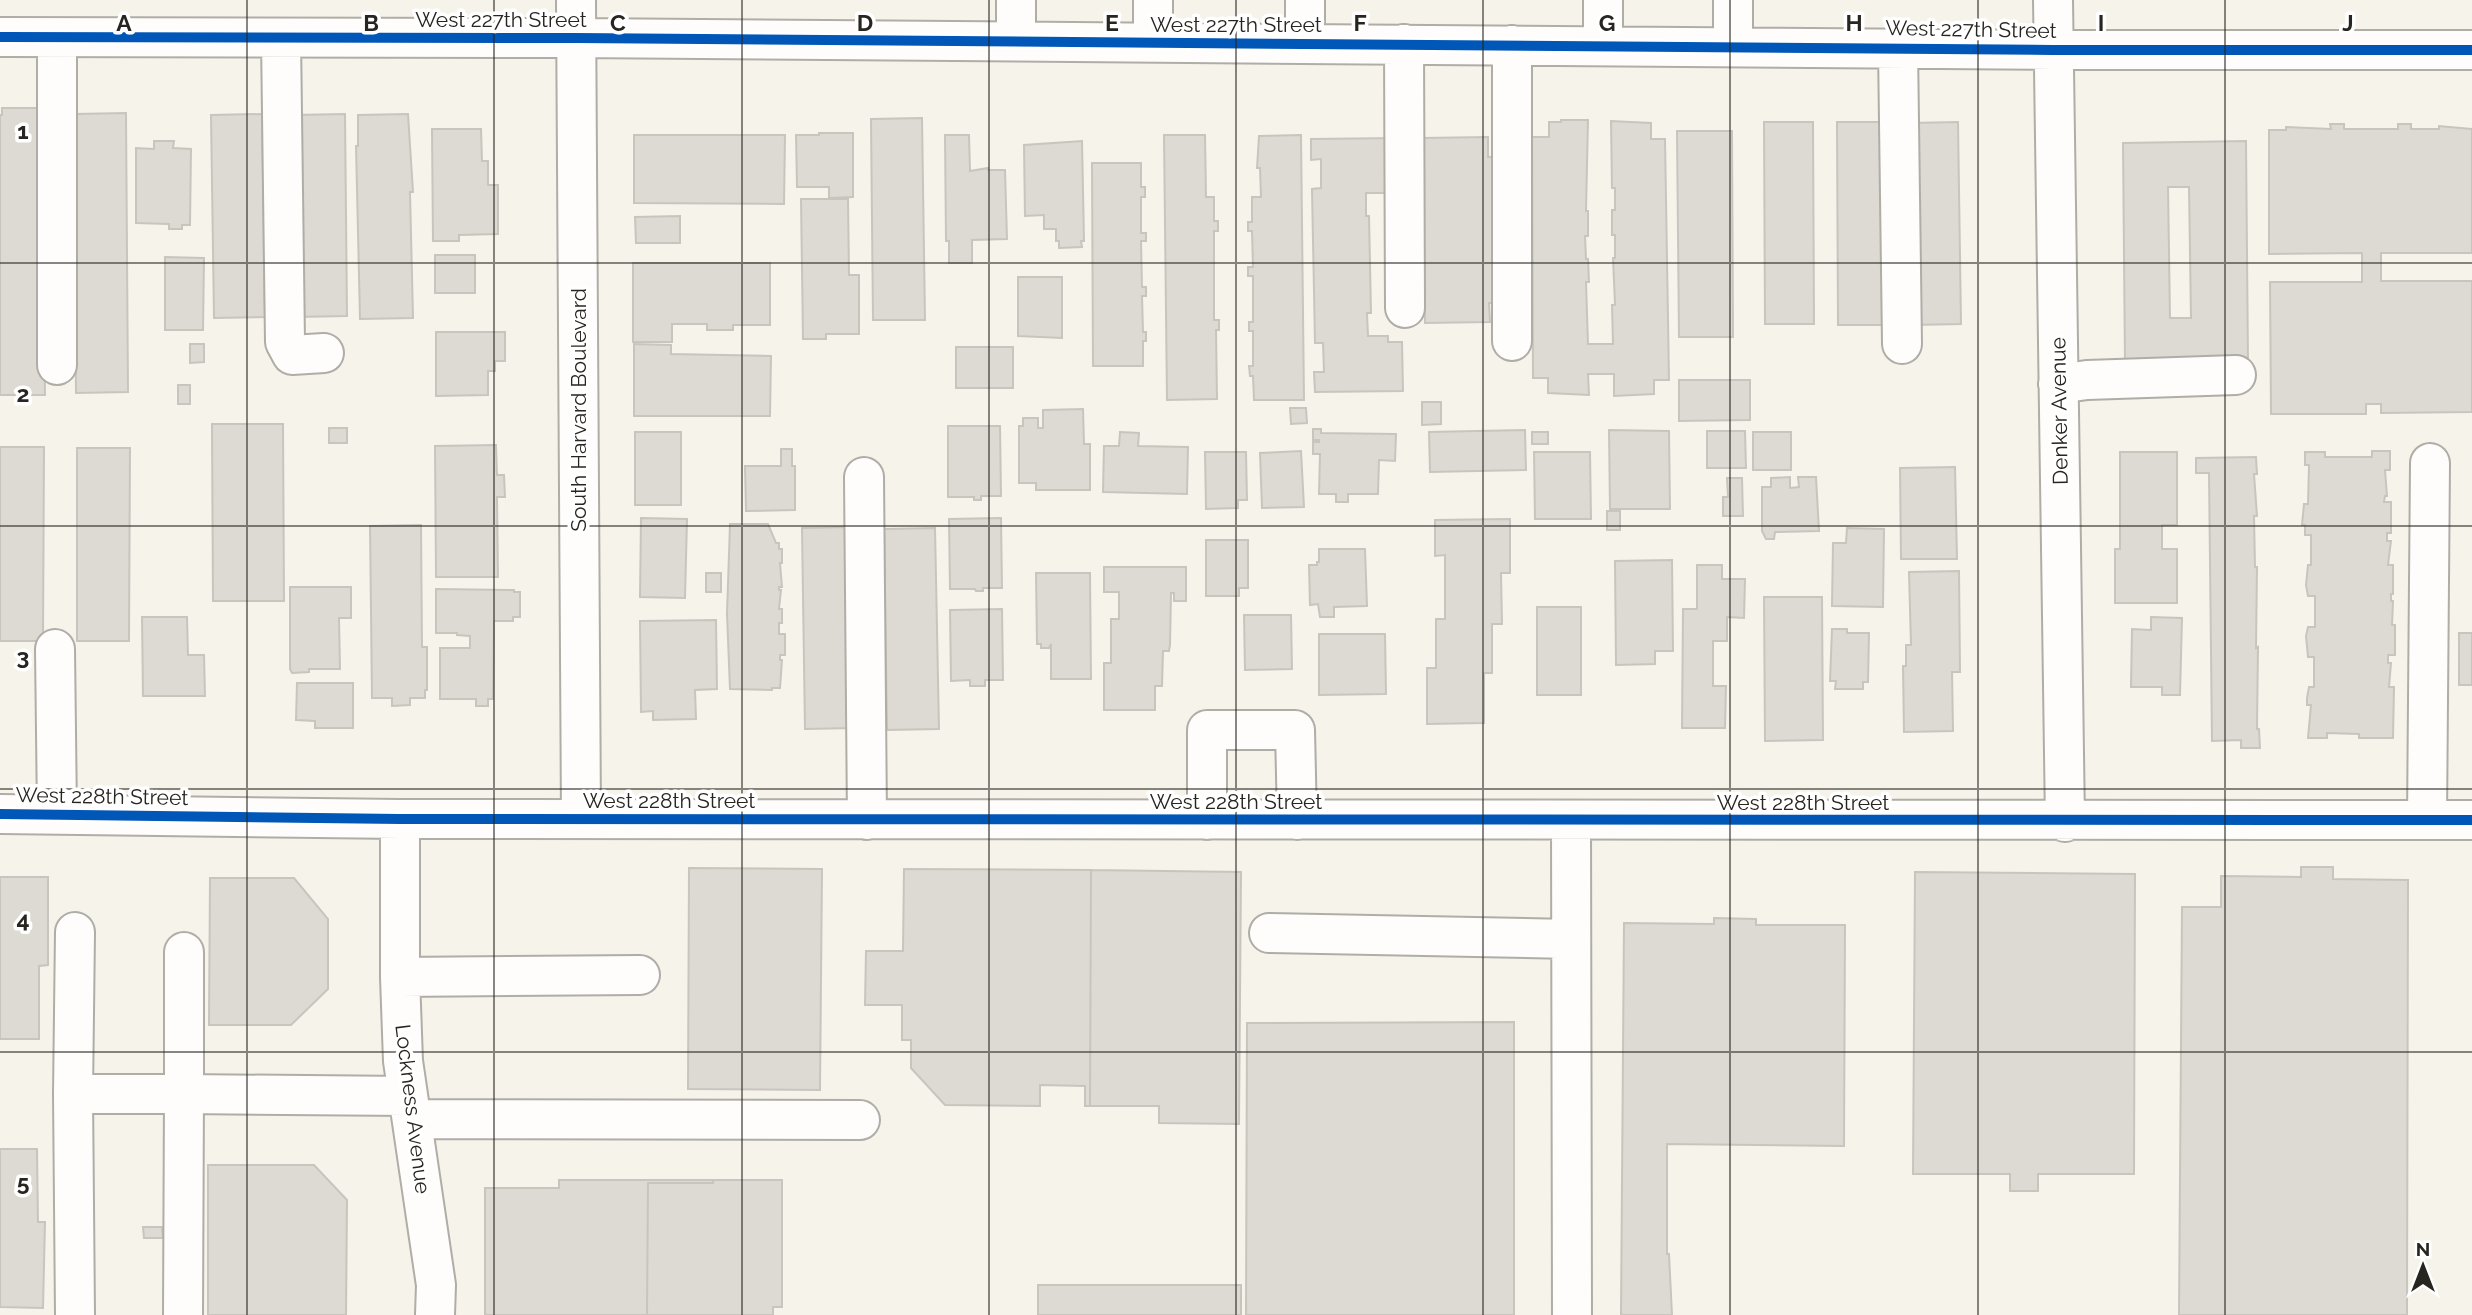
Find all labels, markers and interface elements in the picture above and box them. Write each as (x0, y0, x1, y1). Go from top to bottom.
street label: West 227th Street (415, 7, 587, 32)
text: A (116, 9, 132, 36)
text: B (363, 9, 379, 36)
text: C (610, 9, 626, 36)
text: D (857, 9, 873, 36)
text: E (1105, 9, 1119, 36)
text: F (1353, 9, 1367, 36)
text: G (1599, 9, 1615, 36)
text: H (1845, 9, 1863, 36)
text: I (2098, 9, 2104, 36)
text: J (2342, 9, 2354, 36)
street label: West 227th Street (1150, 12, 1322, 37)
street label: West 227th Street (1885, 15, 2057, 43)
text: 1 (17, 117, 29, 144)
street label: South Harvard Boulevard (566, 288, 591, 532)
street label: Denker Avenue (2045, 337, 2073, 485)
text: 2 (17, 380, 29, 407)
text: 3 (17, 643, 29, 670)
street label: West 228th Street (15, 782, 189, 810)
street label: West 228th Street (583, 788, 755, 813)
street label: West 228th Street (1150, 789, 1322, 814)
street label: West 228th Street (1717, 790, 1889, 815)
text: 4 (16, 906, 30, 933)
street label: Lockness Avenue (390, 1023, 436, 1195)
text: 5 (17, 1169, 30, 1196)
north arrow (2388, 1231, 2458, 1301)
text: N (2416, 1238, 2430, 1260)

